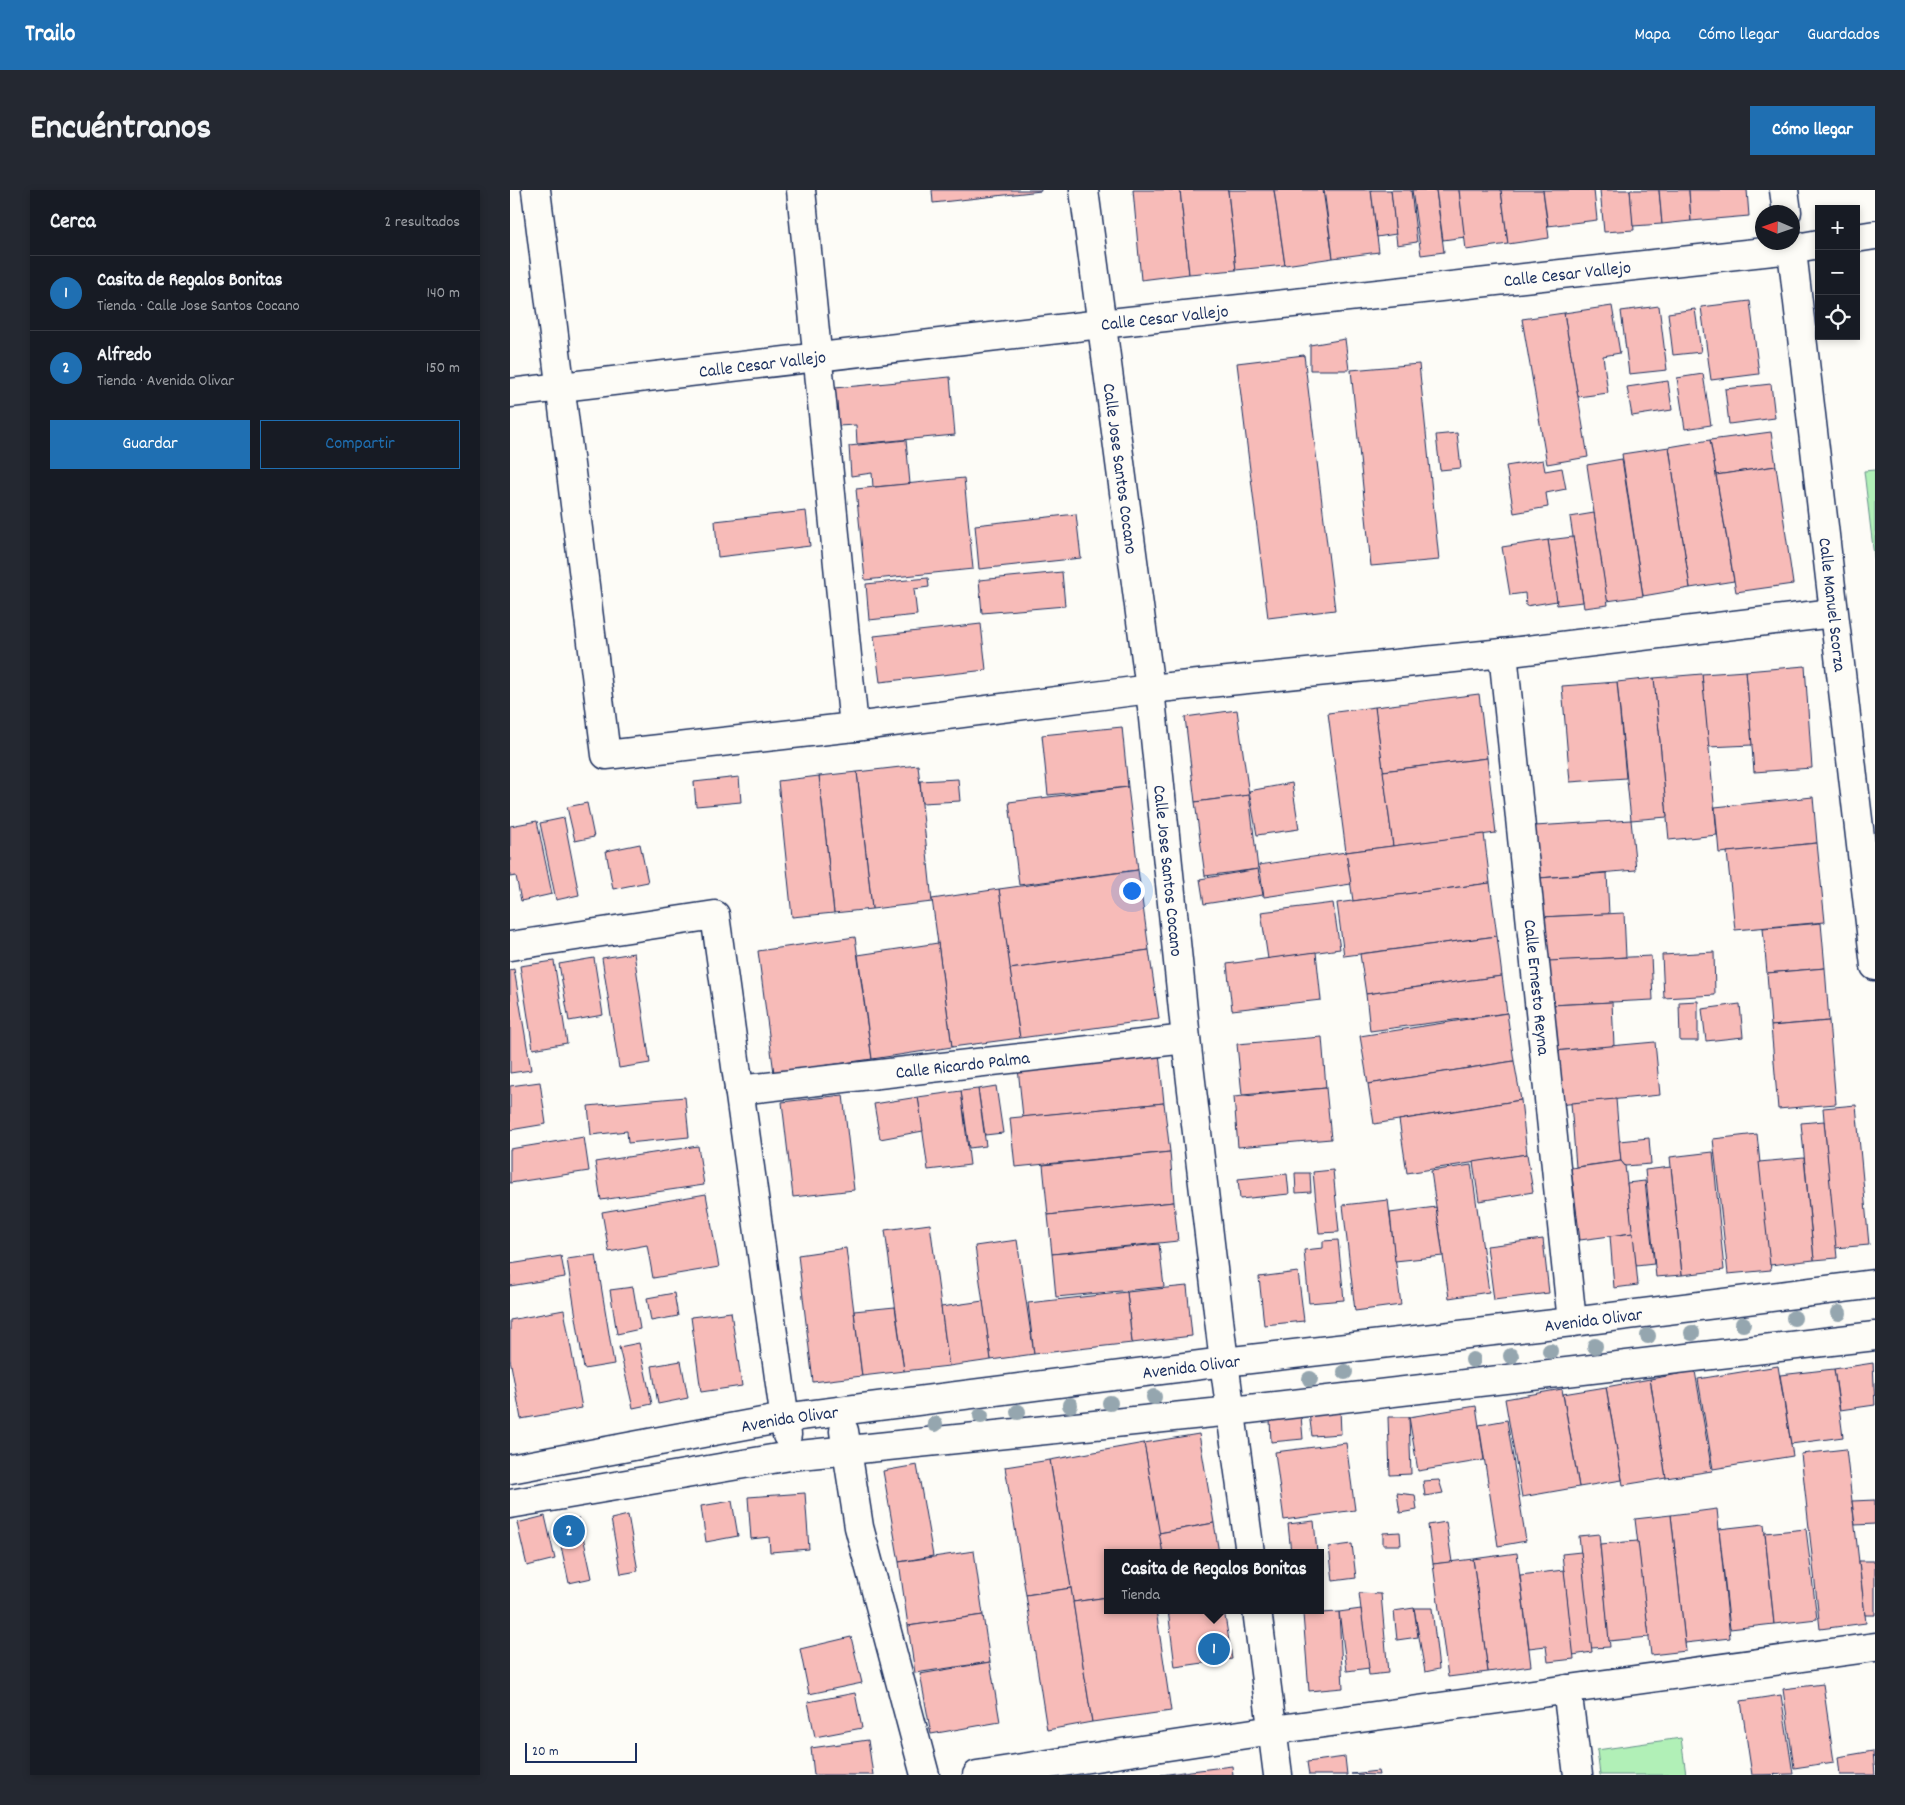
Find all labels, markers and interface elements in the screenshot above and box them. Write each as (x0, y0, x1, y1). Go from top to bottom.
text: Trailo (25, 18, 76, 52)
text: Mapa (1634, 23, 1670, 48)
text: Cómo llegar (1698, 23, 1779, 48)
text: Guardados (1807, 23, 1880, 48)
text: Encuéntranos (30, 105, 211, 155)
button: Cómo llegar (1750, 106, 1875, 155)
north arrow (1755, 205, 1800, 250)
map controls (1815, 205, 1860, 340)
button: + (1815, 205, 1860, 250)
text: Cerca (50, 208, 96, 238)
text: 2 resultados (384, 211, 460, 234)
button: − (1815, 250, 1860, 295)
street label: Calle Cesar Vallejo (1503, 256, 1633, 295)
text: Casita de Regalos Bonitas (97, 268, 282, 295)
text: 1 (64, 282, 68, 305)
text: 140 m (426, 282, 460, 305)
text: Tienda · Calle Jose Santos Cocano (97, 295, 300, 318)
button: locate (1815, 295, 1860, 340)
street label: Calle Cesar Vallejo (1100, 300, 1230, 339)
text: Alfredo (97, 343, 151, 370)
street label: Calle Cesar Vallejo (698, 346, 828, 386)
text: 2 (63, 357, 70, 380)
text: 150 m (426, 357, 460, 380)
text: Tienda · Avenida Olivar (97, 370, 234, 393)
street label: Calle Jose Santos Cocano (1095, 382, 1142, 556)
button: Guardar (50, 420, 250, 469)
button: Compartir (260, 420, 460, 469)
street label: Calle Manuel Scorza (1810, 537, 1851, 674)
street label: Calle Jose Santos Cocano (1145, 784, 1187, 958)
your location (1119, 878, 1145, 904)
street label: Calle Ernesto Reyna (1516, 918, 1554, 1057)
street label: Calle Ricardo Palma (894, 1047, 1032, 1087)
street label: Avenida Olivar (1543, 1303, 1644, 1340)
street label: Avenida Olivar (1141, 1350, 1242, 1387)
street label: Avenida Olivar (739, 1401, 840, 1441)
pin: 2 (553, 1512, 585, 1550)
popup (1104, 1549, 1324, 1614)
text: Casita de Regalos Bonitas (1121, 1557, 1307, 1584)
text: Tienda (1121, 1584, 1160, 1607)
pin: 1 (1198, 1630, 1230, 1668)
scale bar (525, 1740, 638, 1763)
text: 20 m (532, 1742, 559, 1762)

